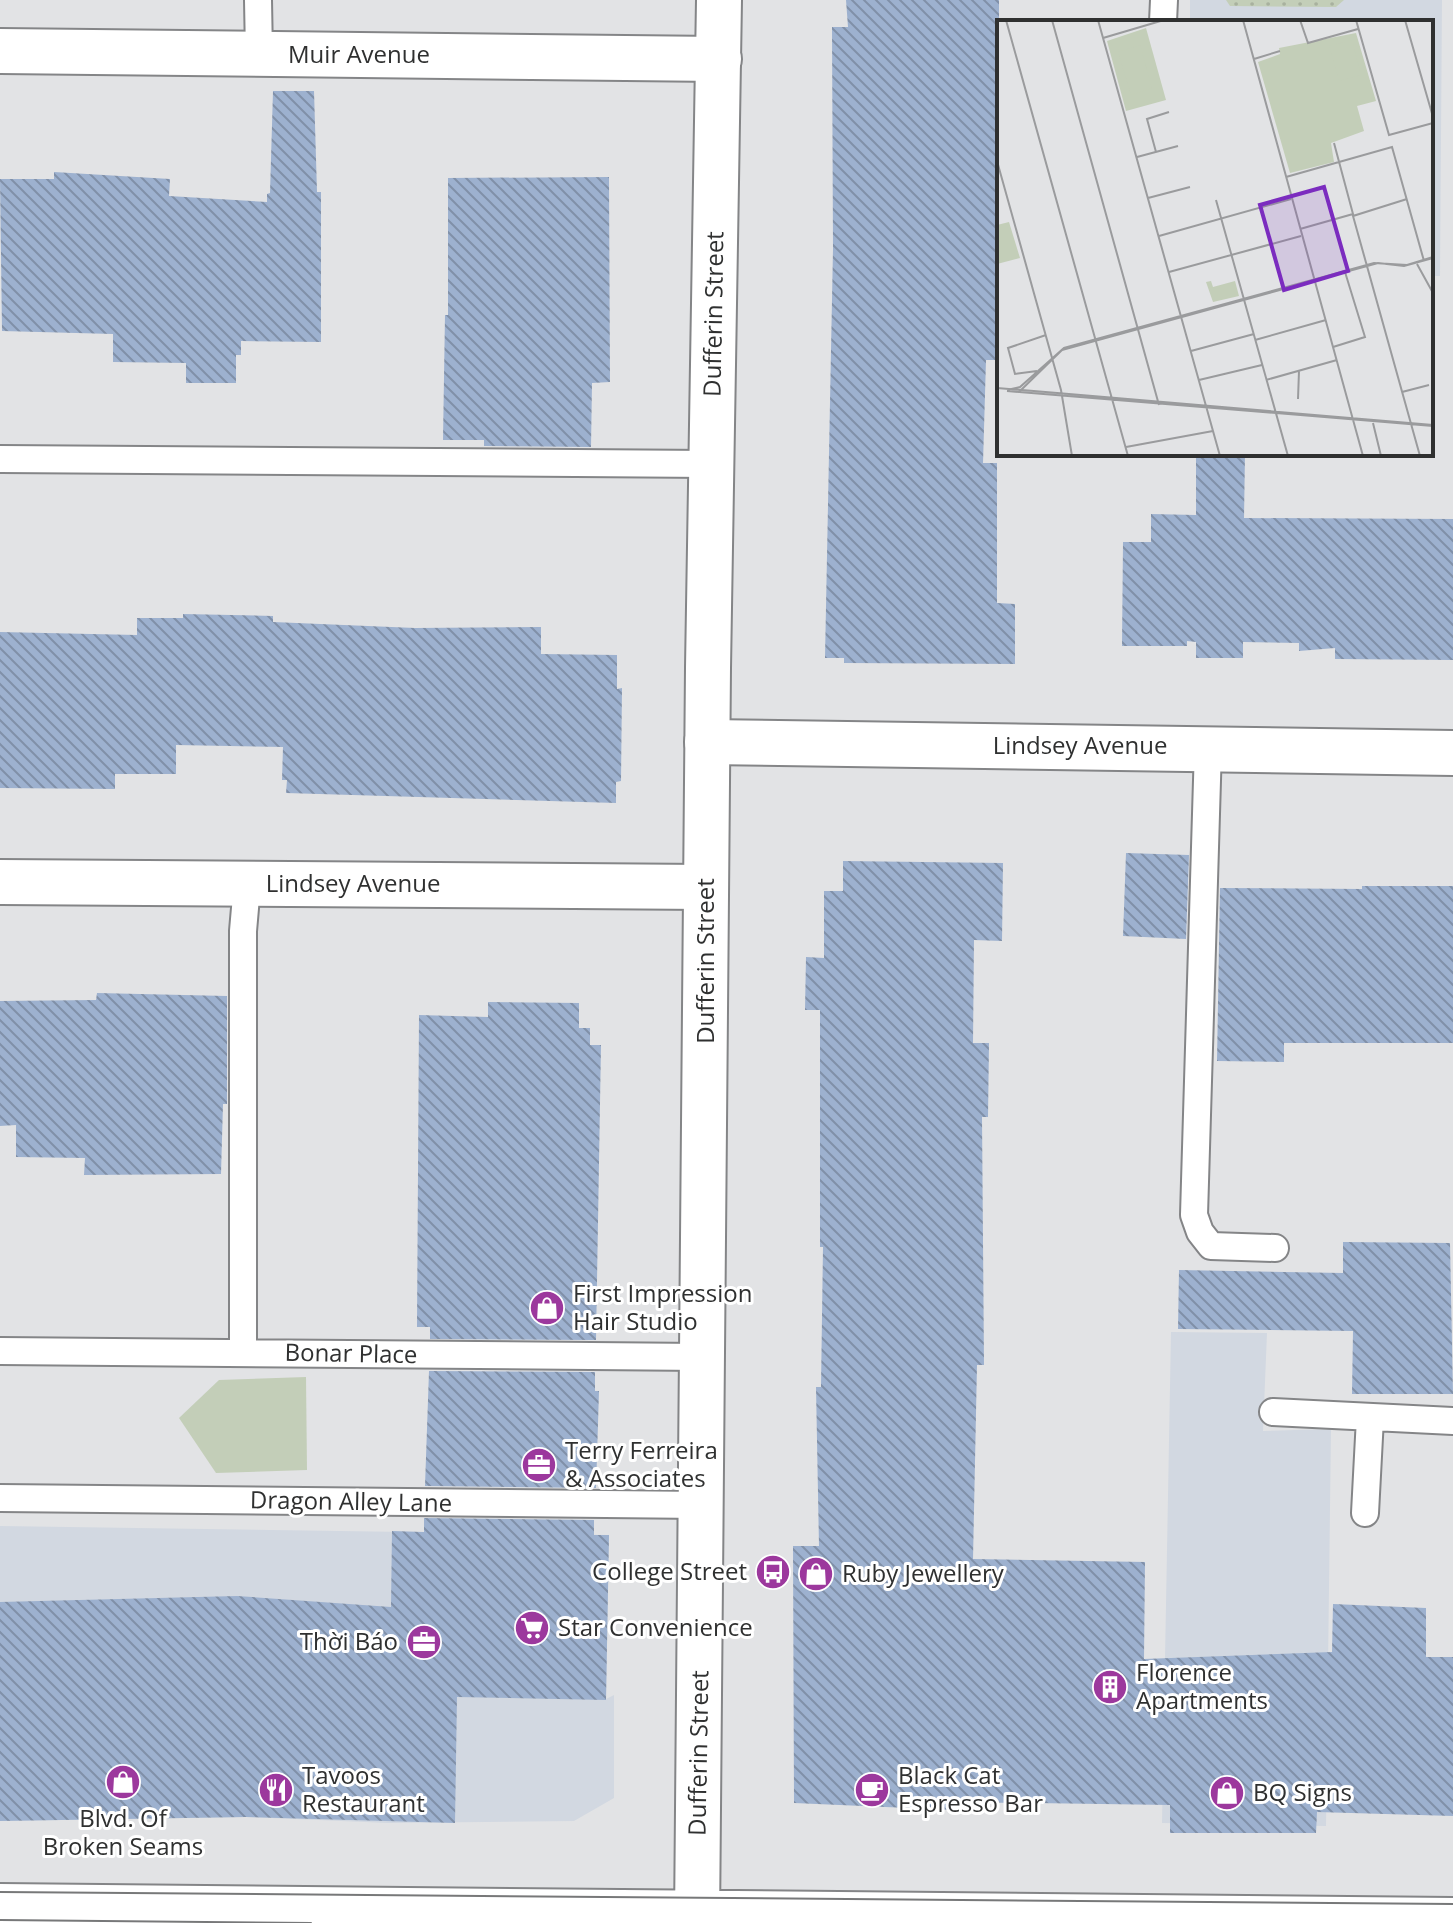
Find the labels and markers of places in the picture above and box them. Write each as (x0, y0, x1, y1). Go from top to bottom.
place label: First Impression Hair Studio (573, 1276, 752, 1337)
shop icon: First Impression Hair Studio (528, 1289, 566, 1327)
place label: Terry Ferreira & Associates (565, 1433, 718, 1494)
office icon: Terry Ferreira & Associates (520, 1446, 558, 1484)
bus stop icon: College Street (754, 1553, 792, 1591)
place label: College Street (592, 1554, 747, 1587)
shop icon: Ruby Jewellery (797, 1555, 835, 1593)
place label: Ruby Jewellery (842, 1556, 1005, 1589)
supermarket icon: Star Convenience (513, 1609, 551, 1647)
place label: Star Convenience (558, 1610, 753, 1643)
office icon: Thời Báo (405, 1623, 443, 1661)
place label: Thời Báo (300, 1624, 398, 1657)
place label: Florence Apartments (1136, 1655, 1268, 1716)
building icon: Florence Apartments (1091, 1668, 1129, 1706)
place label: Tavoos Restaurant (302, 1758, 425, 1819)
place label: Black Cat Espresso Bar (898, 1758, 1043, 1819)
shop icon: Blvd. Of Broken Seams (104, 1763, 142, 1801)
restaurant icon: Tavoos Restaurant (257, 1771, 295, 1809)
cafe icon: Black Cat Espresso Bar (853, 1771, 891, 1809)
shop icon: BQ Signs (1208, 1774, 1246, 1812)
place label: BQ Signs (1253, 1775, 1352, 1808)
place label: Blvd. Of Broken Seams (43, 1801, 203, 1862)

